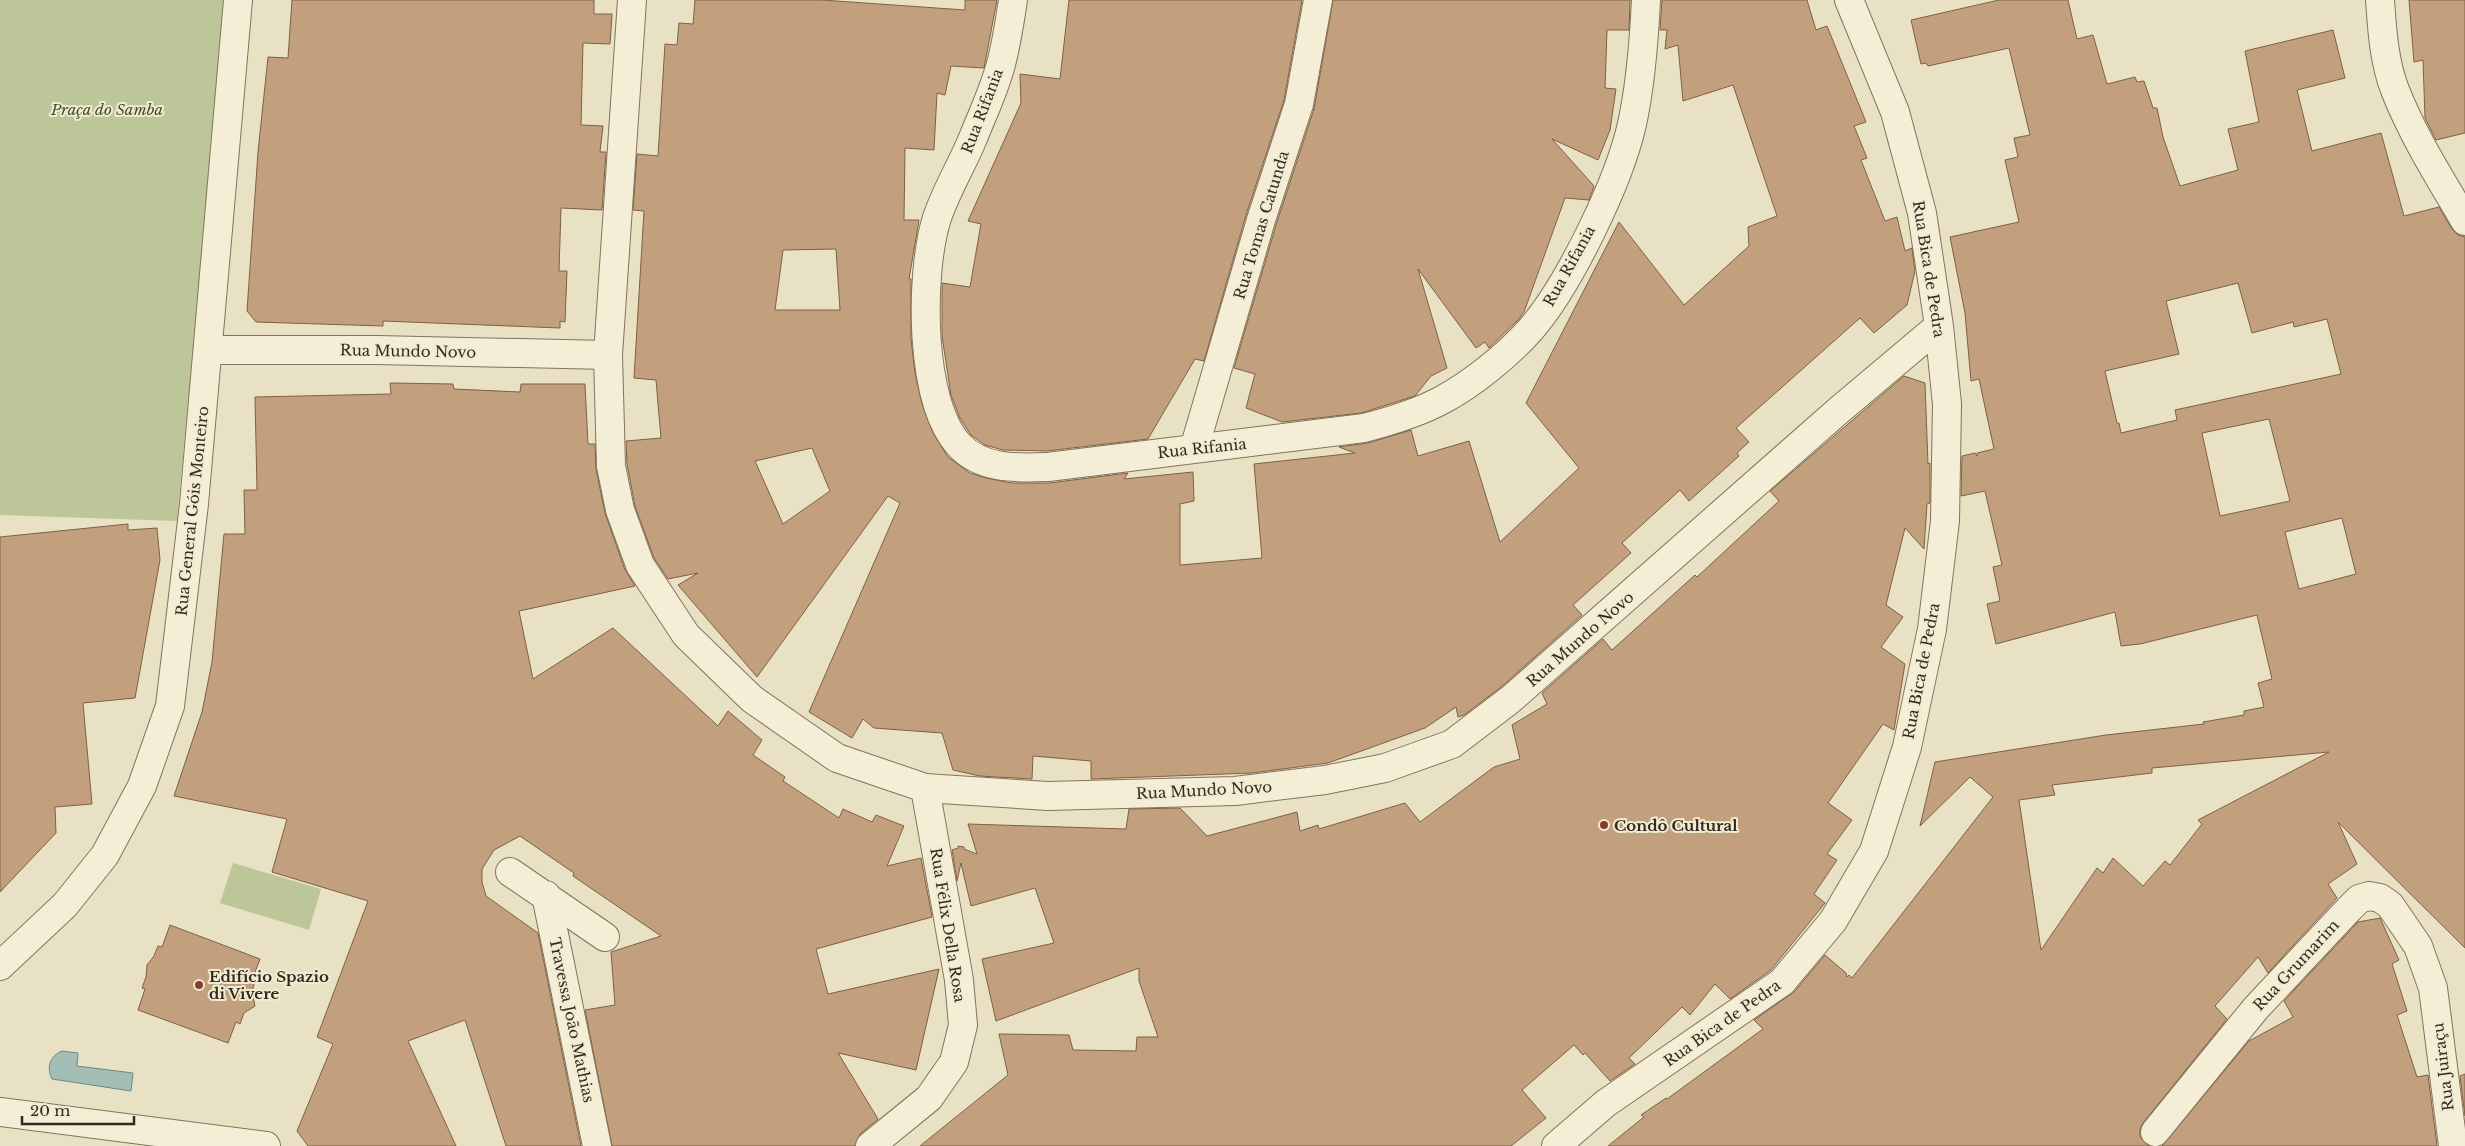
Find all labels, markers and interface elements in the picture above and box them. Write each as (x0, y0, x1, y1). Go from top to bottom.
street label: Rua Rifania (957, 65, 1007, 156)
park label: Praça do Samba (50, 100, 163, 119)
street label: Rua Tomas Catunda (1229, 148, 1293, 302)
street label: Rua Bica de Pedra (1909, 199, 1949, 340)
street label: Rua Rifania (1539, 222, 1599, 310)
street label: Rua Mundo Novo (340, 340, 476, 362)
street label: Rua General Góis Monteiro (172, 405, 212, 617)
street label: Rua Rifania (1156, 434, 1248, 462)
street label: Rua Mundo Novo (1522, 587, 1638, 691)
street label: Rua Bica de Pedra (1898, 601, 1944, 741)
street label: Rua Mundo Novo (1135, 777, 1273, 803)
place label: Condô Cultural (1614, 816, 1738, 835)
marker: Condô Cultural (1598, 819, 1610, 831)
street label: Rua Félix Della Rosa (926, 846, 970, 1004)
street label: Rua Grumarim (2249, 916, 2343, 1014)
street label: Travessa João Mathias (545, 936, 599, 1104)
place label: Edifício Spazio di Vivere (209, 967, 329, 1003)
street label: Rua Bica de Pedra (1660, 975, 1785, 1071)
marker: Edifício Spazio di Vivere (193, 979, 205, 991)
street label: Rua Juiraçu (2428, 1022, 2458, 1112)
scale bar (22, 1094, 135, 1126)
text: 20 m (30, 1101, 70, 1120)

